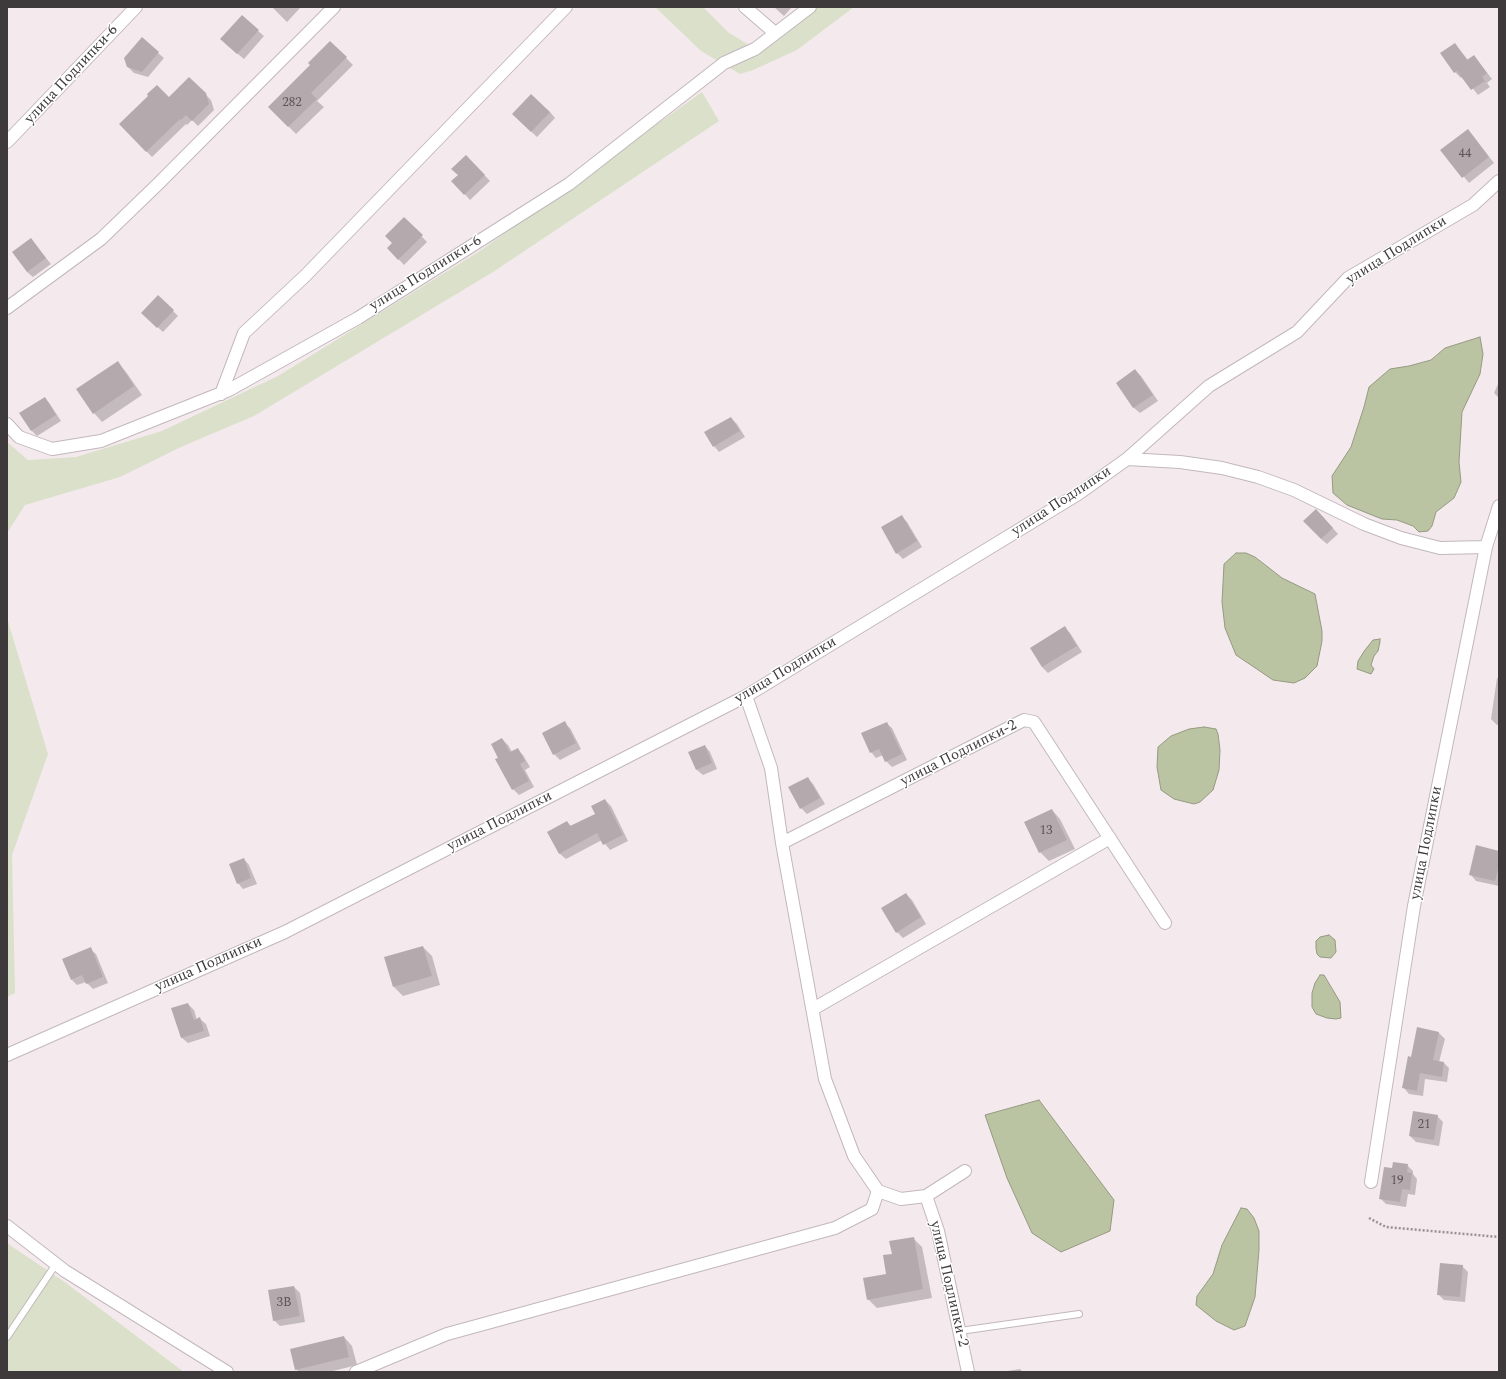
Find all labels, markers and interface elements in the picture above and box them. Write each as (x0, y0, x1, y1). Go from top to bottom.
street label: улица Подлипки-6 (22, 22, 122, 128)
house number: 282 (282, 95, 302, 111)
house number: 44 (1459, 146, 1471, 162)
street label: улица Подлипки (1343, 213, 1451, 289)
street label: улица Подлипки-6 (367, 232, 485, 316)
street label: улица Подлипки (1009, 463, 1115, 541)
street label: улица Подлипки (732, 634, 840, 708)
street label: улица Подлипки-2 (898, 717, 1020, 791)
street label: улица Подлипки (1407, 785, 1447, 901)
street label: улица Подлипки (445, 788, 555, 856)
house number: 13 (1040, 823, 1052, 839)
street label: улица Подлипки (153, 933, 265, 997)
house number: 21 (1418, 1117, 1430, 1133)
house number: 19 (1391, 1173, 1403, 1189)
street label: улица Подлипки-2 (925, 1219, 971, 1349)
house number: 3В (276, 1295, 292, 1311)

